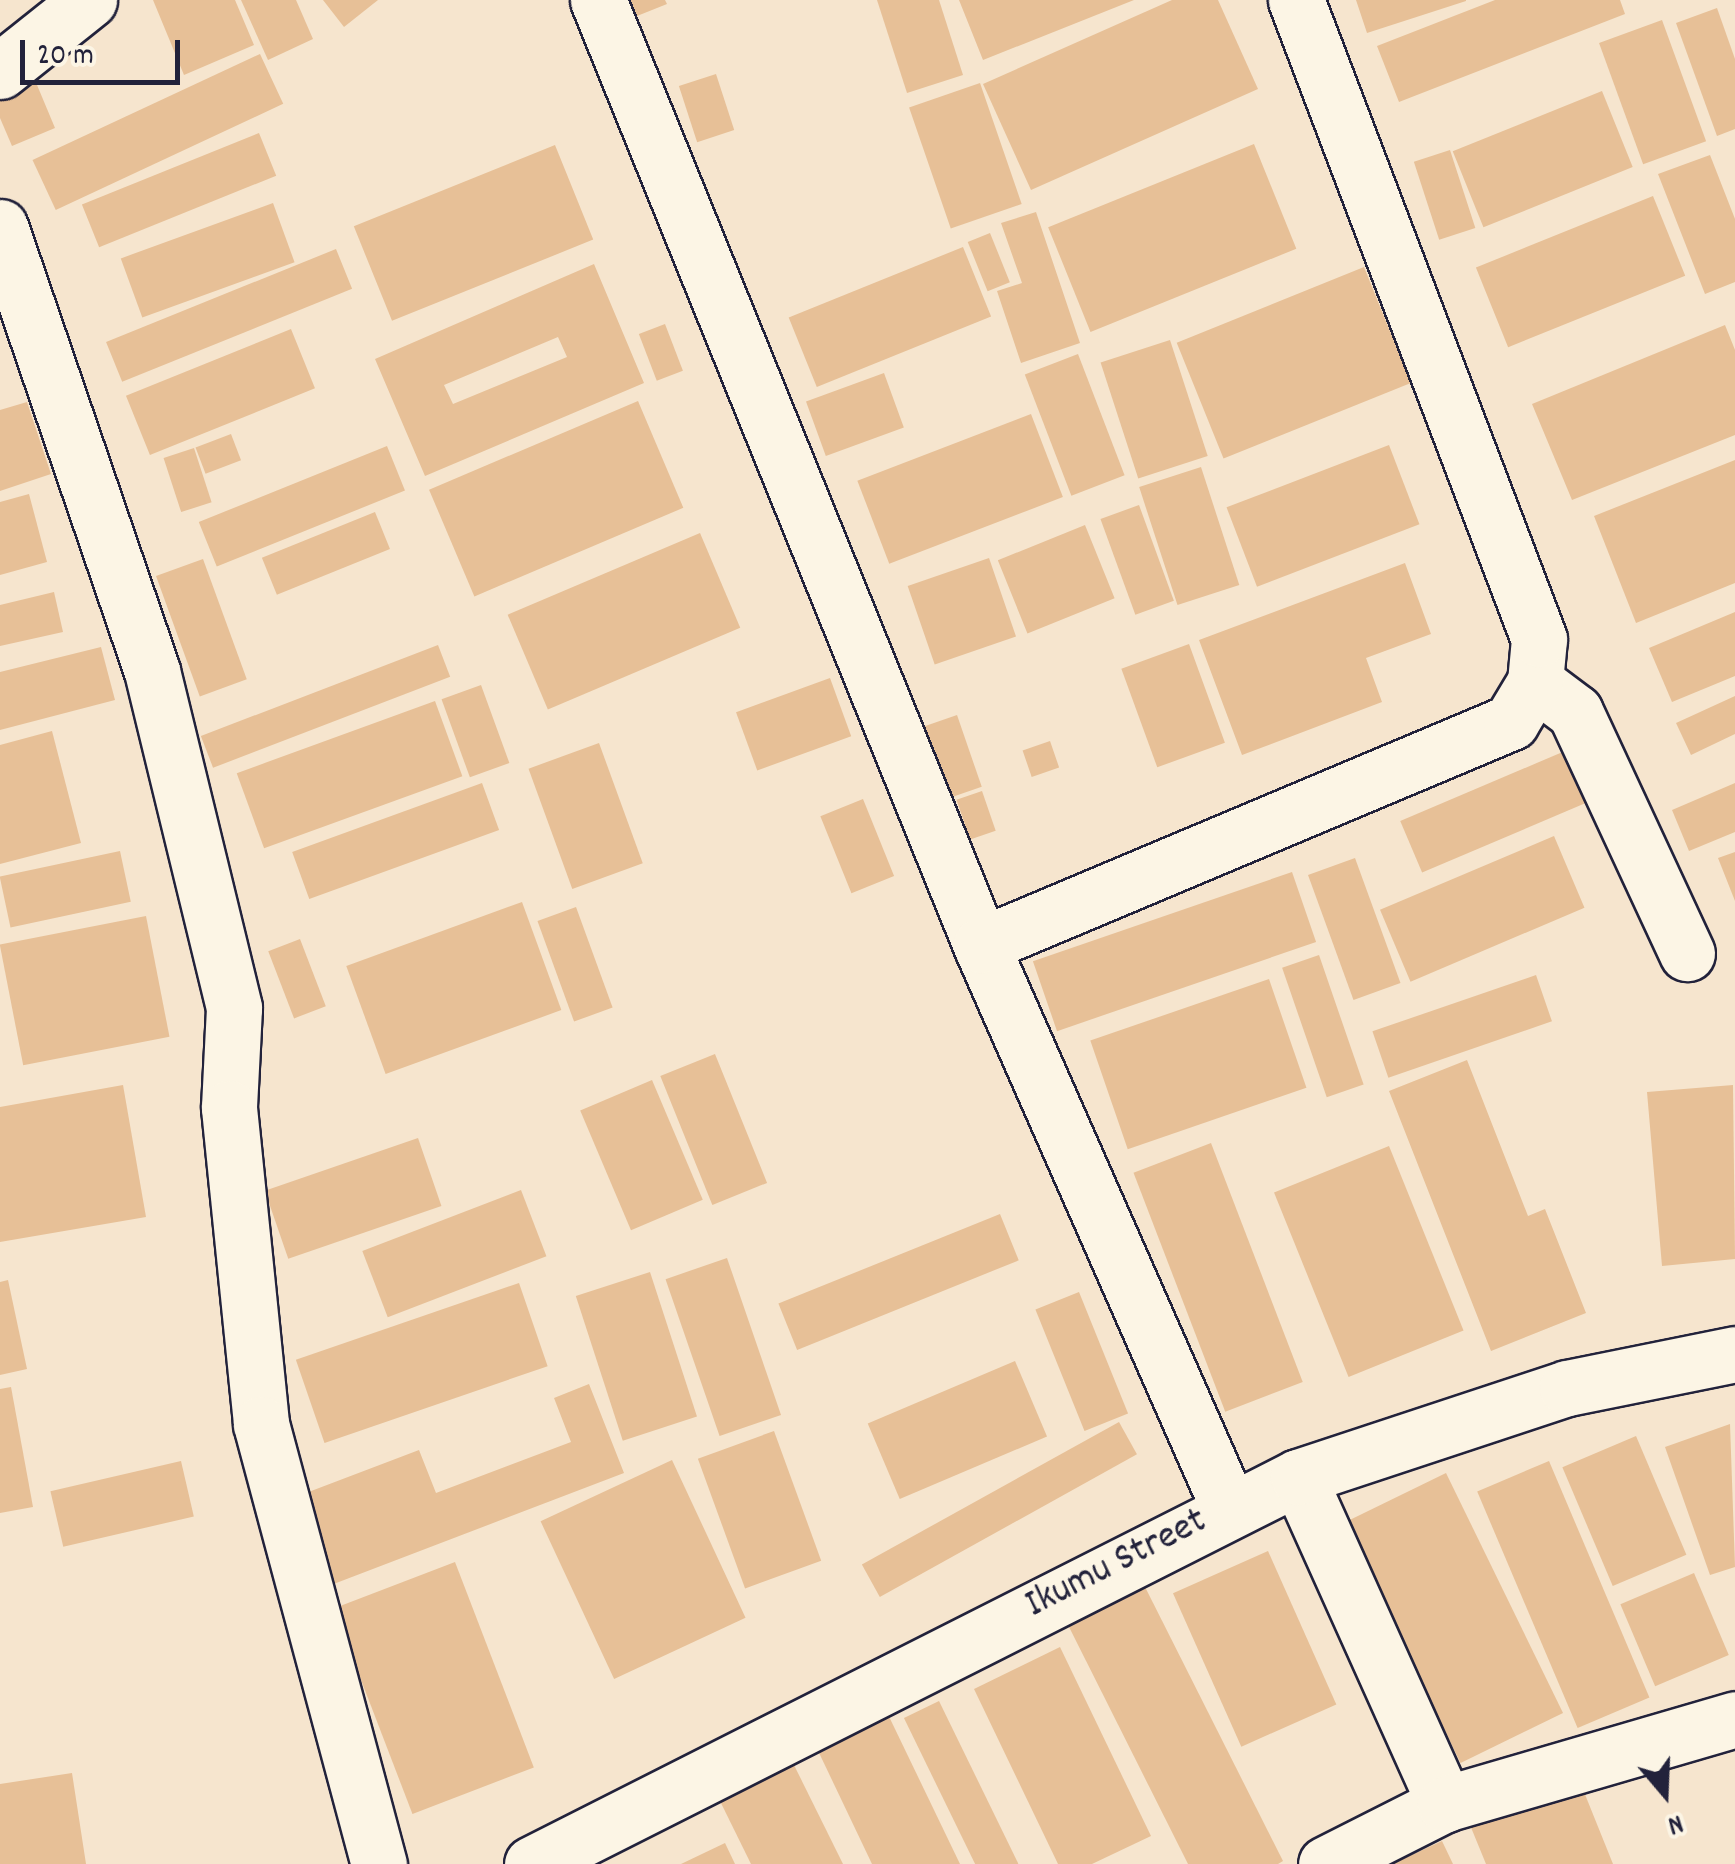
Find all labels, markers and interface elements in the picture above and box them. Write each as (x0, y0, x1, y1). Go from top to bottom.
scale bar (25, 20, 185, 82)
text: 20 m (37, 36, 94, 79)
street label: Ikumu Street (1018, 1499, 1216, 1631)
north arrow (1615, 1744, 1715, 1844)
text: N (1662, 1801, 1688, 1844)

